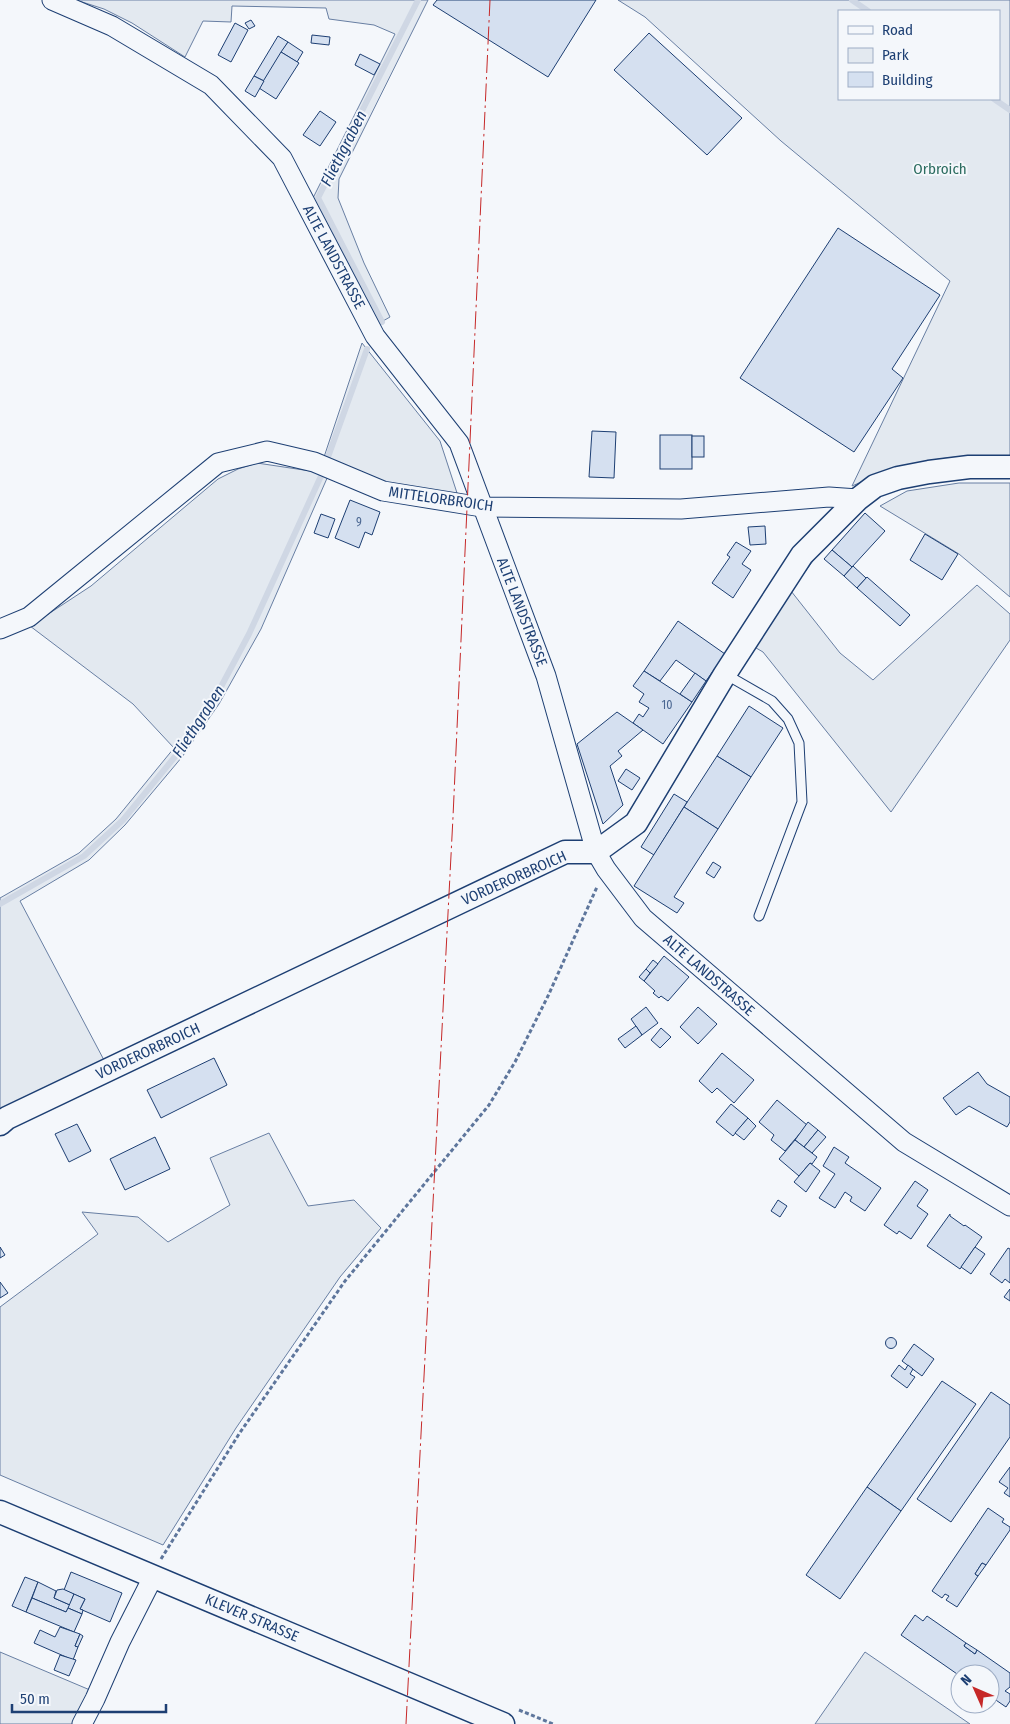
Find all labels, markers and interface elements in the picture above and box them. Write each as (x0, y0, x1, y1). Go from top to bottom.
legend (838, 10, 1000, 100)
text: Road (882, 21, 913, 39)
text: Park (882, 46, 909, 64)
text: Building (882, 71, 933, 89)
water label: Fliethgraben (316, 107, 371, 189)
park label: Orbroich (913, 160, 967, 178)
street label: ALTE LANDSTRASSE (299, 202, 369, 312)
street label: MITTELORBROICH (388, 483, 494, 515)
house number: 9 (356, 515, 362, 529)
street label: ALTE LANDSTRASSE (493, 555, 551, 669)
water label: Fliethgraben (168, 682, 229, 761)
house number: 10 (662, 698, 672, 712)
street label: VORDERORBROICH (459, 847, 569, 909)
street label: ALTE LANDSTRASSE (660, 930, 758, 1020)
street label: VORDERORBROICH (93, 1019, 203, 1083)
street label: KLEVER STRASSE (203, 1590, 301, 1646)
north arrow (950, 1664, 1000, 1714)
text: N (957, 1671, 975, 1689)
scale bar (12, 1682, 166, 1714)
text: 50 m (20, 1690, 50, 1708)

